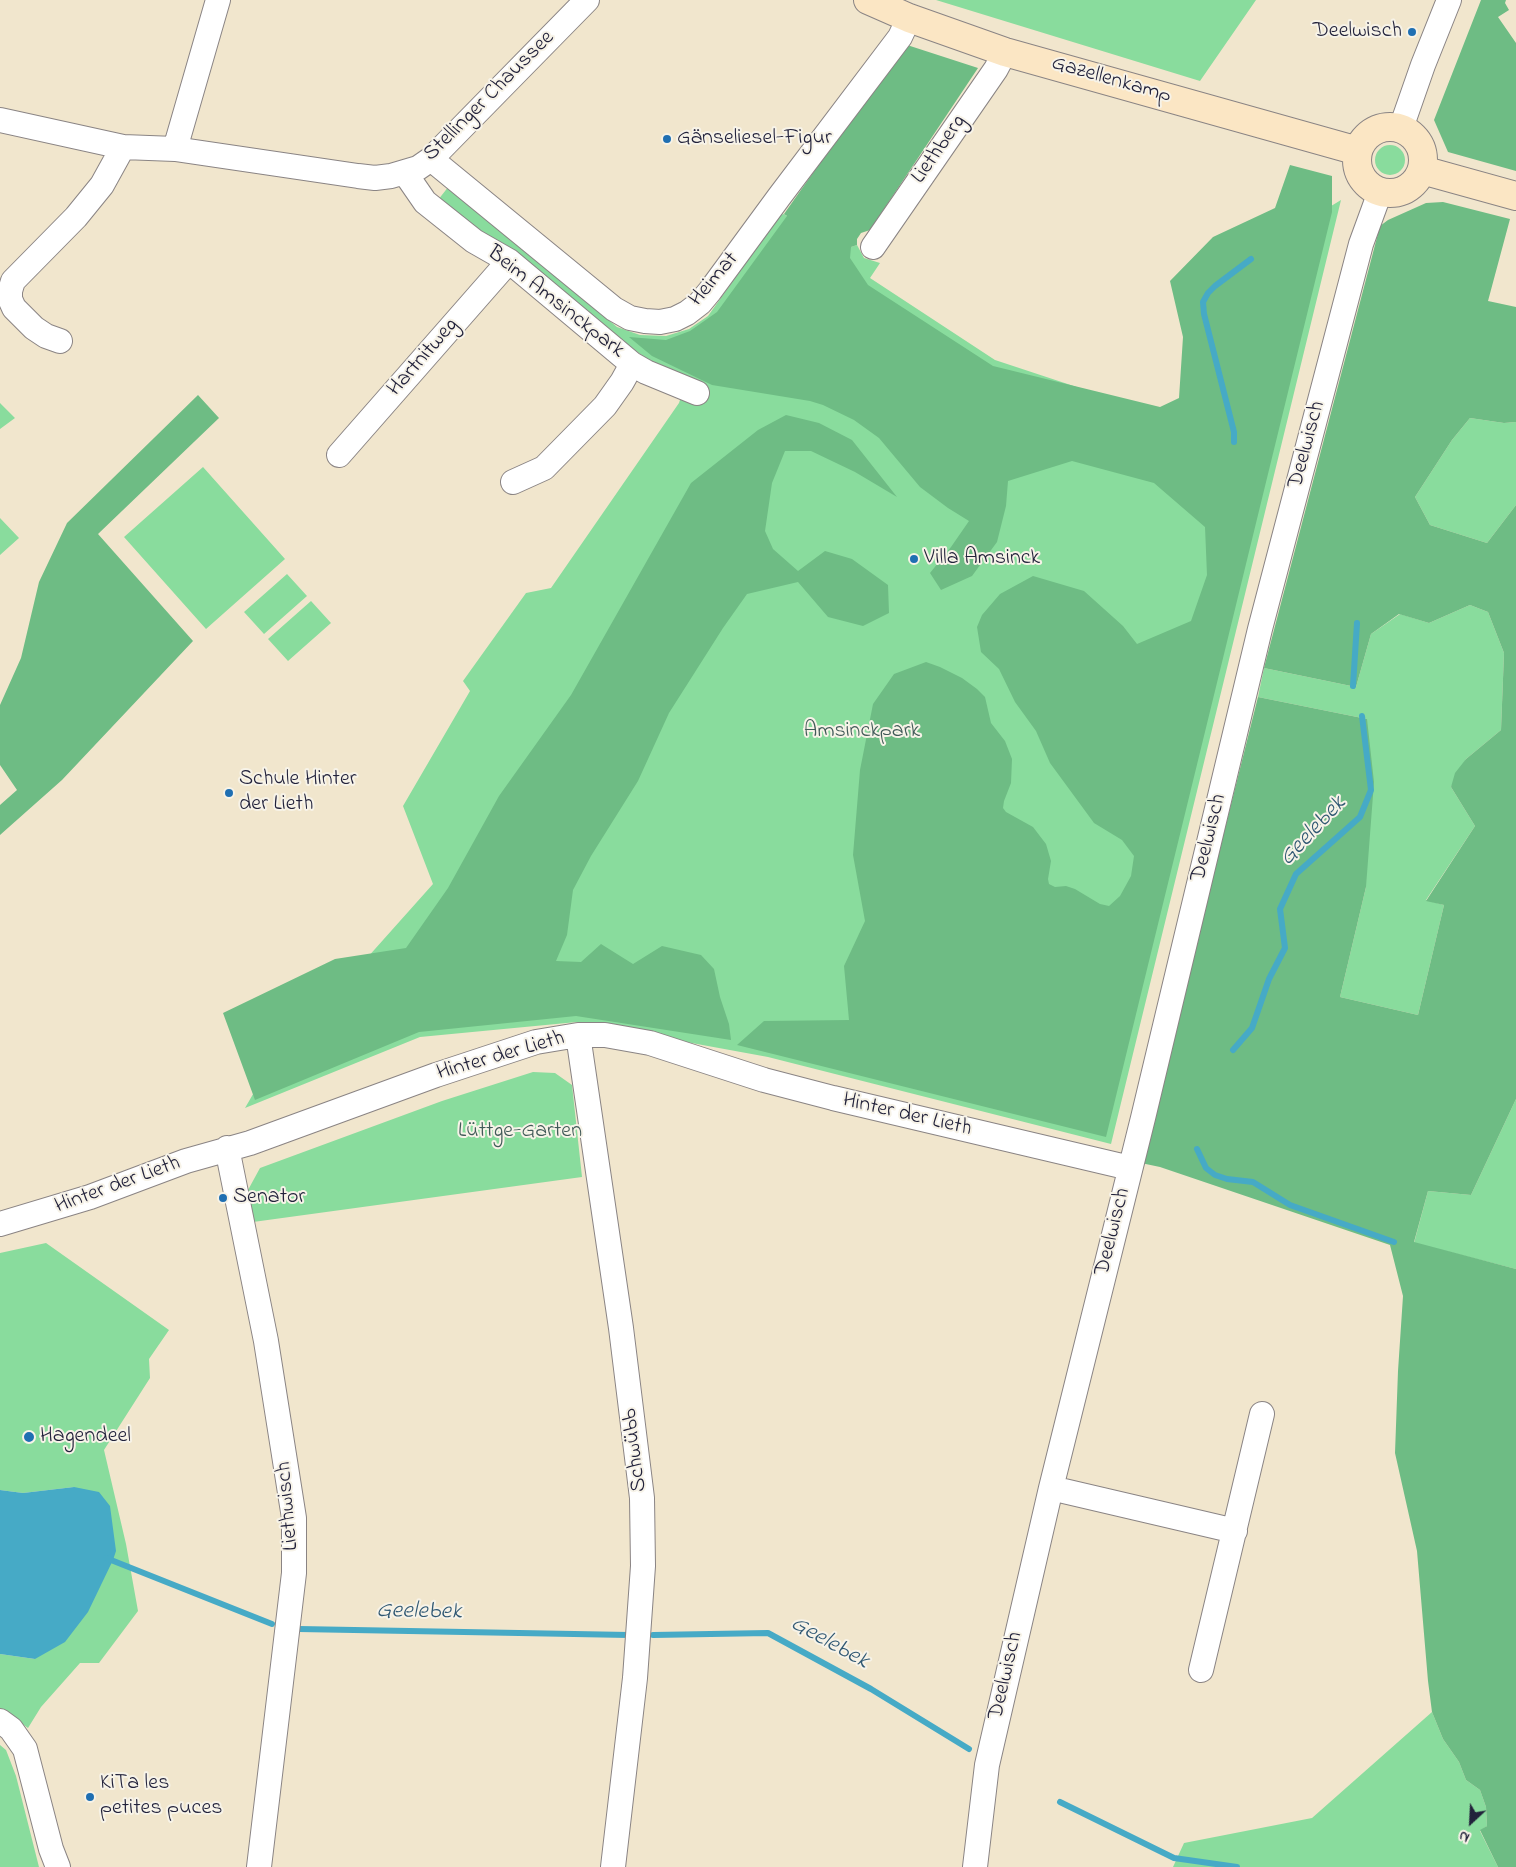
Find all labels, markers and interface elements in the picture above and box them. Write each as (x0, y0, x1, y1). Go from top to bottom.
place label: Deelwisch (1313, 19, 1402, 45)
street label: Stellinger Chaussee (419, 26, 561, 168)
marker: Deelwisch (1406, 26, 1418, 38)
street label: Gazellenkamp (1048, 51, 1174, 111)
street label: Liethberg (907, 110, 973, 190)
place label: Gänseliesel-Figur (677, 126, 832, 152)
marker: Gänseliesel-Figur (661, 133, 673, 145)
street label: Beim Amsinckpark (481, 241, 629, 365)
street label: Heimat (685, 247, 745, 313)
street label: Hartnitweg (383, 313, 465, 403)
street label: Deelwisch (1284, 398, 1332, 492)
place label: Villa Amsinck (924, 546, 1040, 572)
marker: Villa Amsinck (908, 553, 920, 565)
park label: Amsinckpark (804, 719, 920, 745)
place label: Schule Hinter der Lieth (239, 767, 357, 818)
marker: Schule Hinter der Lieth (223, 787, 235, 799)
street label: Deelwisch (1186, 791, 1234, 885)
water label: Geelebek (1274, 791, 1354, 873)
street label: Hinter der Lieth (434, 1026, 568, 1088)
street label: Hinter der Lieth (840, 1088, 974, 1144)
park label: Lüttge-Garten (458, 1119, 582, 1145)
street label: Hinter der Lieth (52, 1151, 184, 1221)
place label: Senator (233, 1185, 305, 1211)
street label: Deelwisch (1090, 1185, 1138, 1279)
marker: Senator (217, 1192, 229, 1204)
street label: Schwübb (618, 1407, 654, 1493)
place label: Hagendeel (40, 1424, 131, 1450)
marker: Hagendeel (22, 1430, 36, 1444)
street label: Liethwisch (272, 1460, 306, 1552)
water label: Geelebek (376, 1598, 462, 1628)
water label: Geelebek (785, 1611, 873, 1677)
street label: Deelwisch (984, 1629, 1030, 1723)
place label: KiTa les petites puces (100, 1771, 222, 1822)
marker: KiTa les petites puces (84, 1791, 96, 1803)
north arrow (1446, 1797, 1496, 1847)
text: N (1456, 1825, 1473, 1848)

